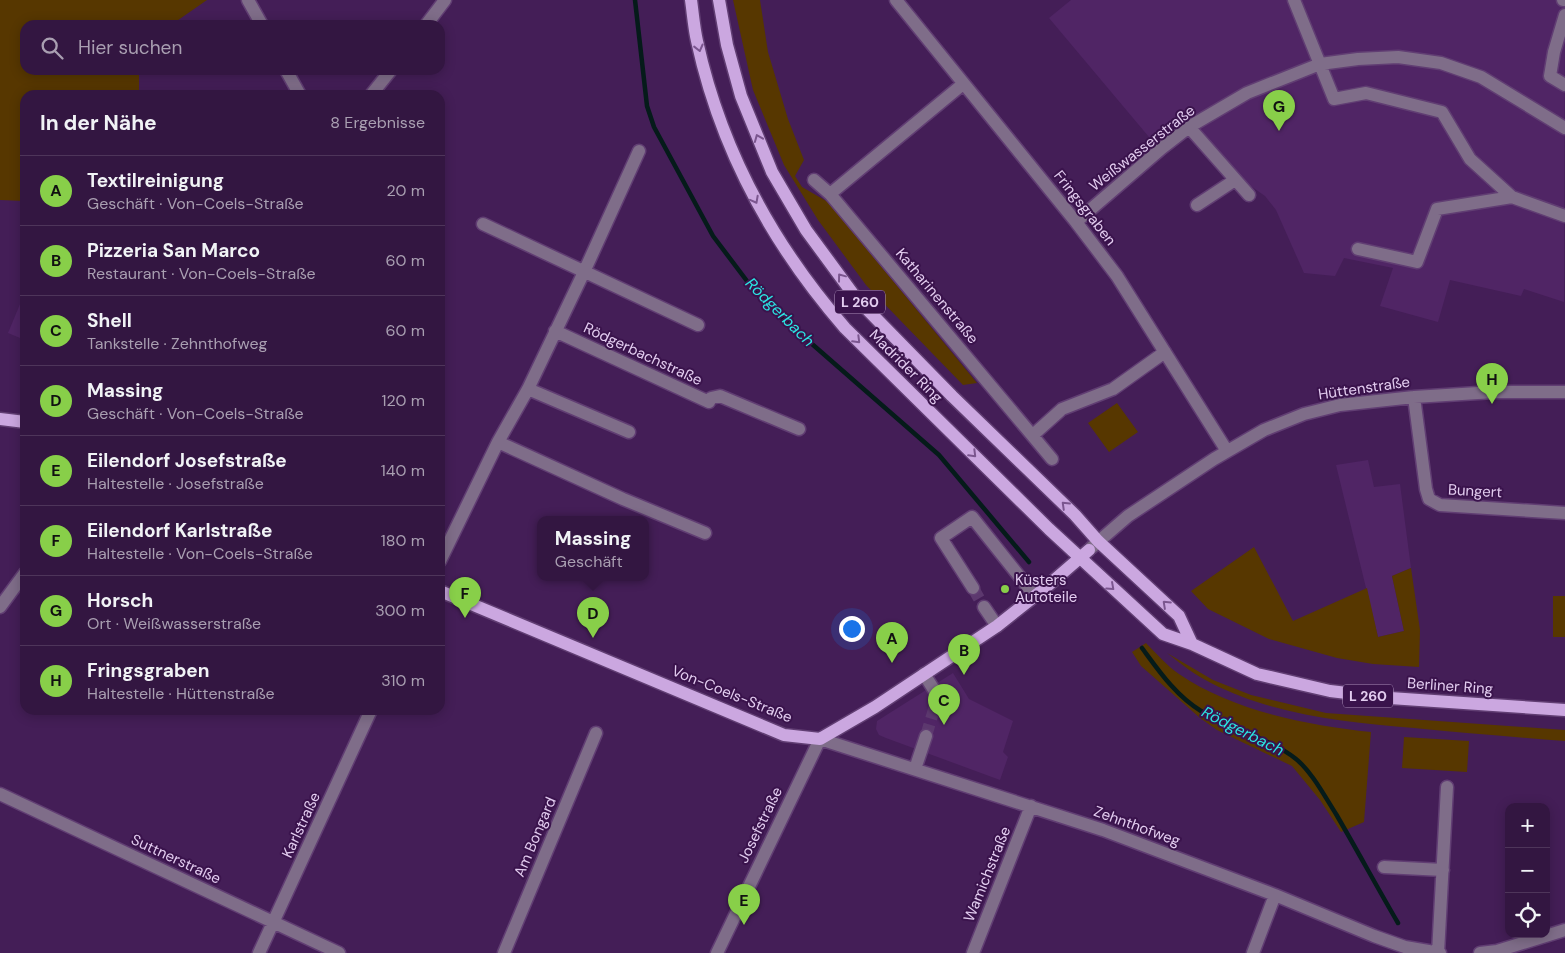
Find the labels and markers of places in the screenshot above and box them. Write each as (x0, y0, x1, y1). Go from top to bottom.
pin: G (1263, 90, 1295, 131)
pin: H (1476, 363, 1508, 404)
place label: Küsters Autoteile (1015, 570, 1077, 607)
pin: F (449, 577, 481, 618)
marker: Küsters Autoteile (999, 583, 1011, 595)
pin: D (577, 597, 609, 638)
pin: A (876, 622, 908, 663)
pin: B (948, 634, 980, 675)
pin: C (928, 684, 960, 725)
pin: E (728, 884, 760, 925)

